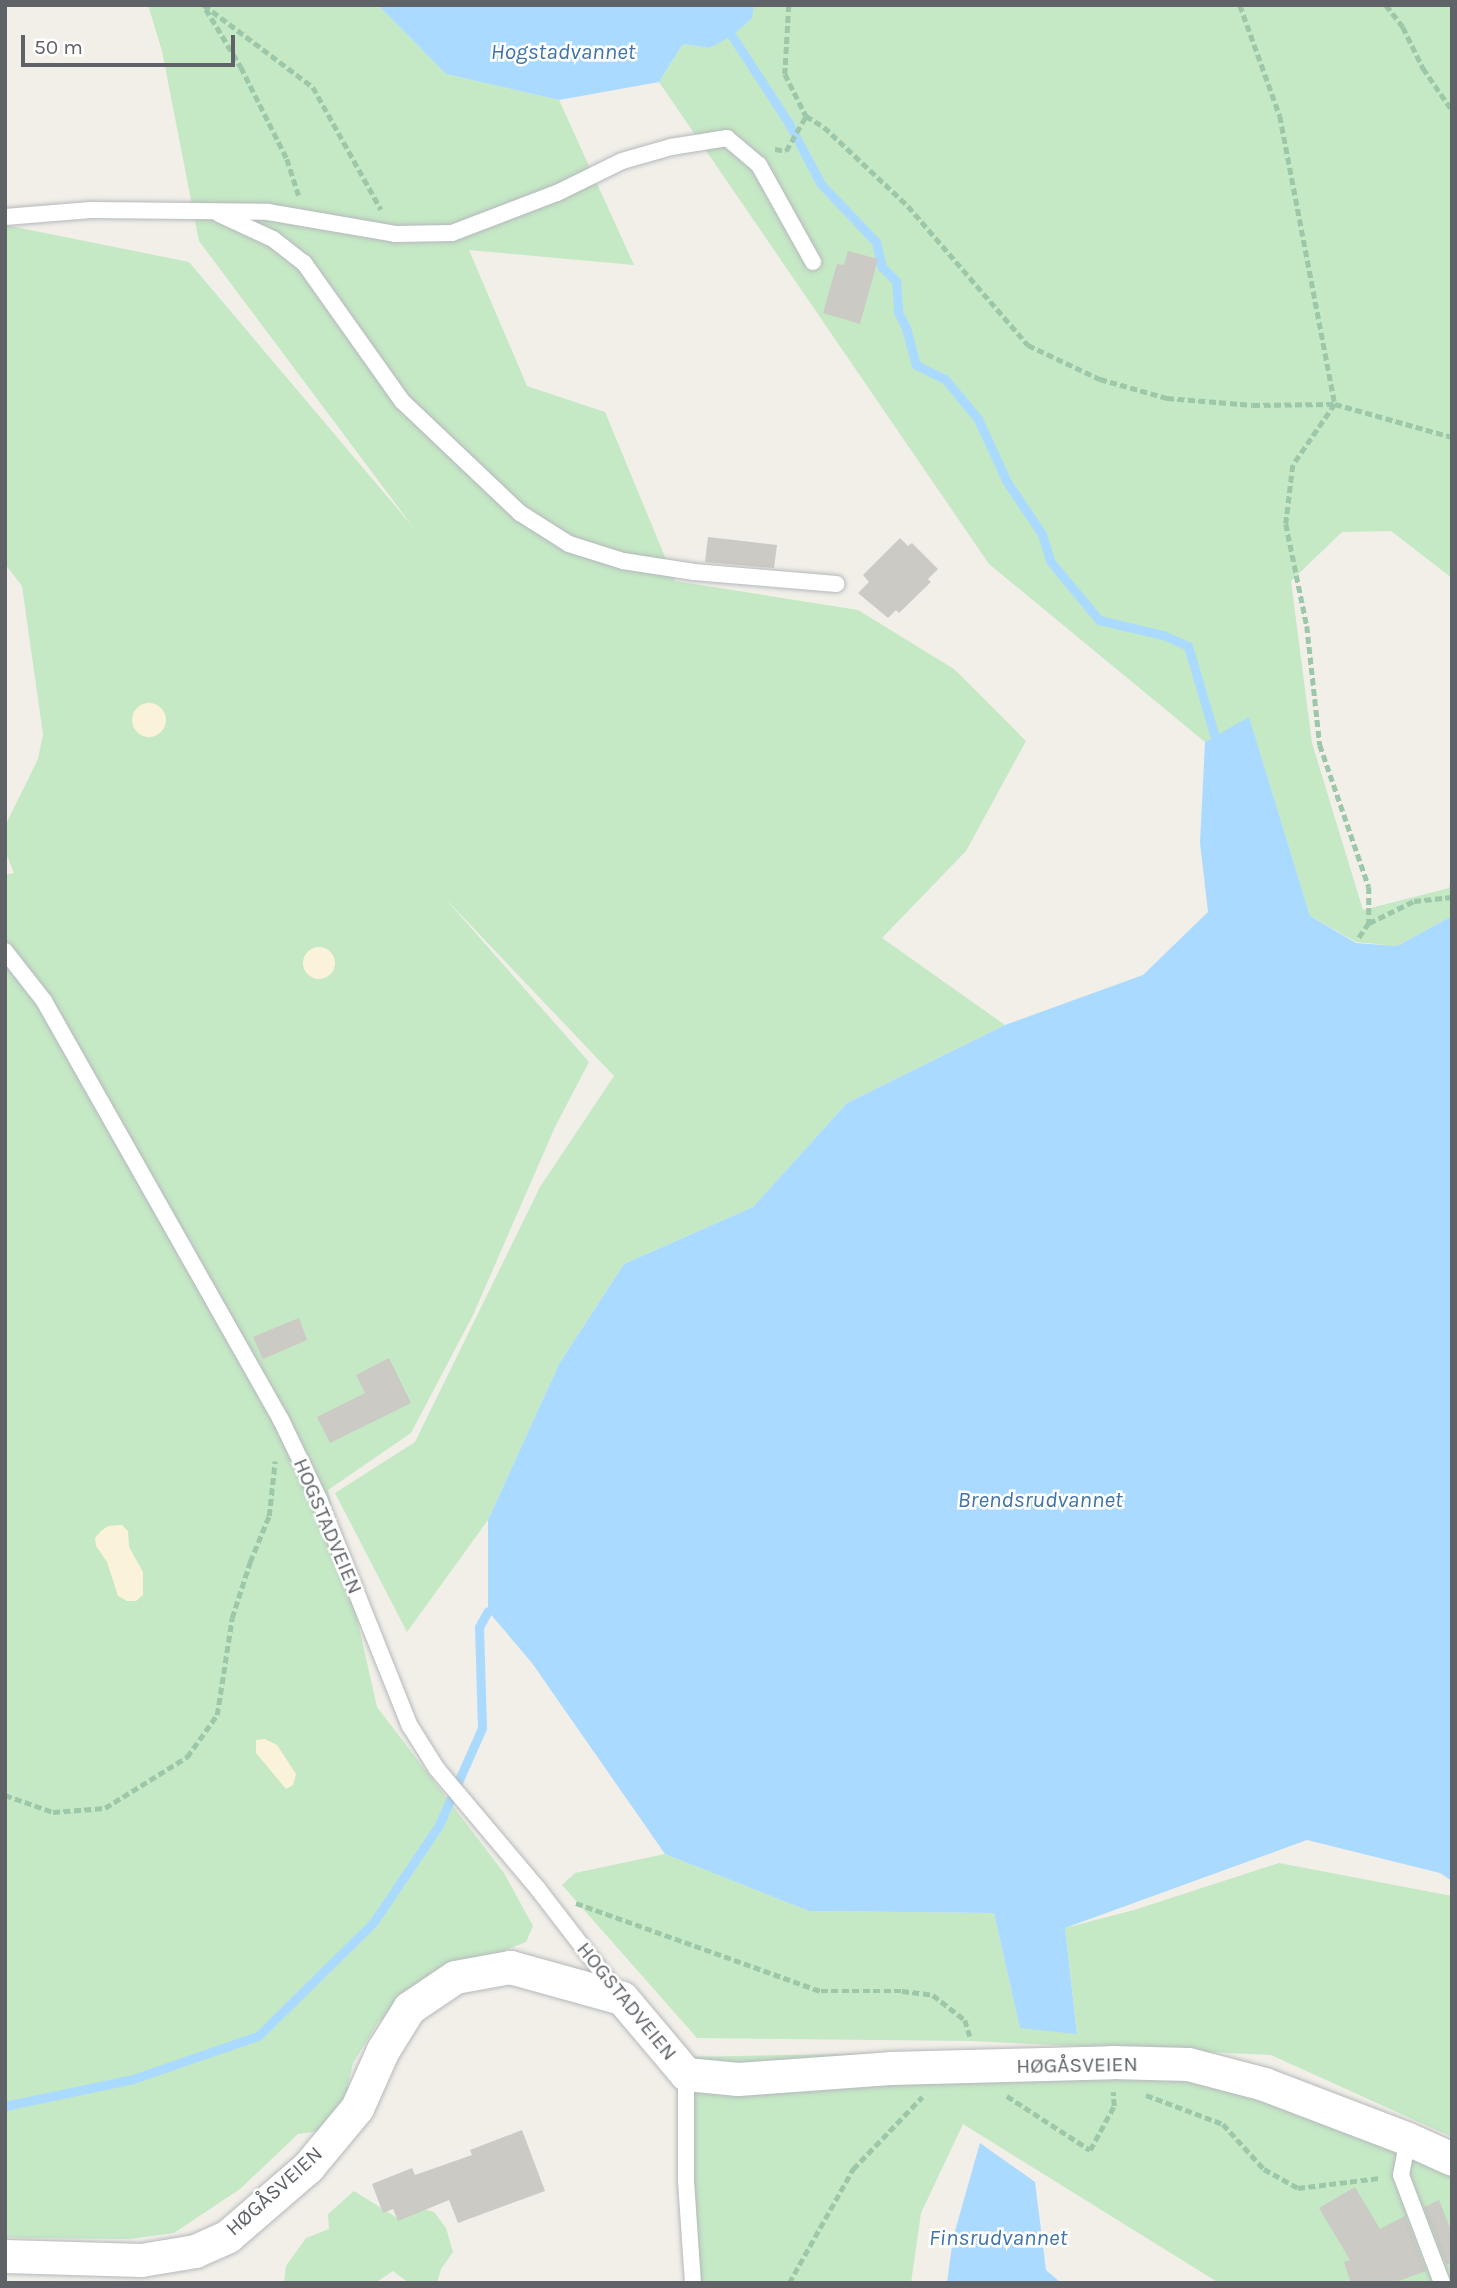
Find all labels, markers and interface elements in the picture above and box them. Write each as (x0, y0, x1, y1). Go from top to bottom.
scale bar (24, 21, 238, 65)
text: 50 m (34, 35, 83, 59)
water label: Hogstadvannet (491, 38, 635, 66)
street label: HOGSTADVEIEN (288, 1454, 368, 1598)
water label: Brendsrudvannet (957, 1486, 1123, 1514)
street label: HOGSTADVEIEN (572, 1937, 682, 2065)
street label: HØGÅSVEIEN (1016, 2051, 1138, 2079)
street label: HØGÅSVEIEN (220, 2141, 328, 2241)
water label: Finsrudvannet (929, 2224, 1067, 2252)

